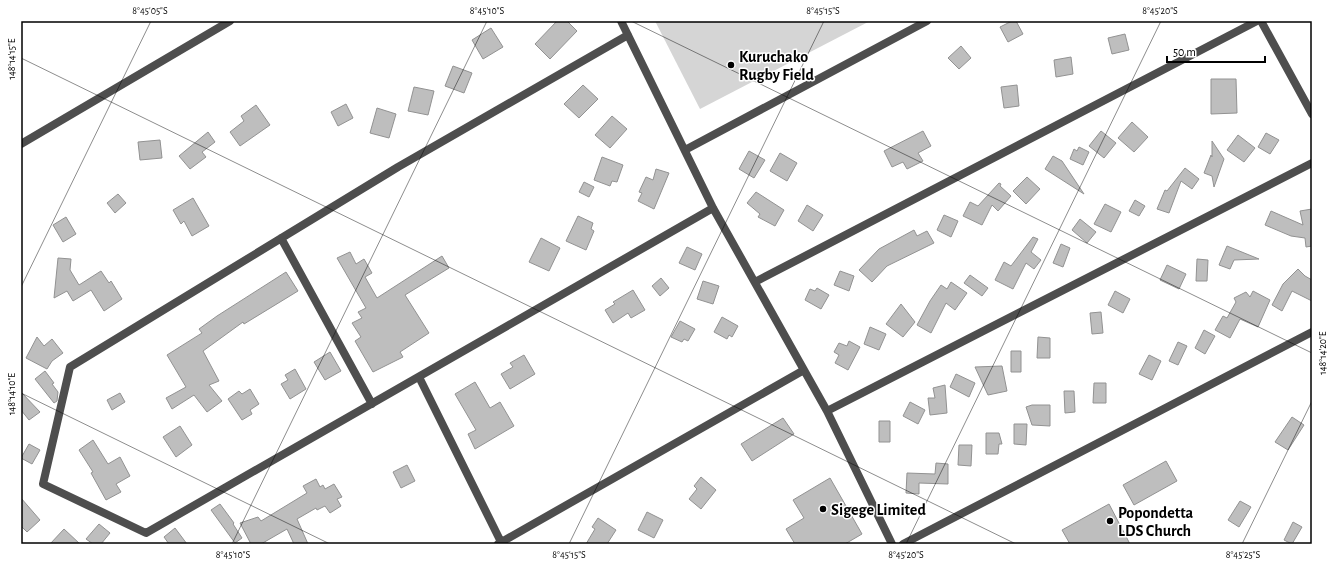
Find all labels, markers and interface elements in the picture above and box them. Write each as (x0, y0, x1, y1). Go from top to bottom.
text: 8°45'05"S (132, 6, 168, 16)
text: 8°45'10"S (470, 6, 505, 16)
text: 8°45'15"S (806, 6, 840, 16)
text: 8°45'20"S (1142, 6, 1178, 16)
text: 148°14'15"E (7, 38, 17, 80)
scale bar (1167, 38, 1265, 64)
text: 50 m (1173, 46, 1196, 58)
place label: Kuruchako Rugby Field (739, 49, 814, 84)
marker: Kuruchako Rugby Field (726, 60, 736, 70)
text: 148°14'20"E (1318, 331, 1328, 375)
text: 148°14'10"E (7, 373, 17, 415)
place label: Sigege Limited (831, 502, 926, 518)
marker: Sigege Limited (818, 504, 828, 514)
place label: Popondetta LDS Church (1118, 505, 1194, 539)
marker: Popondetta LDS Church (1105, 516, 1115, 526)
text: 8°45'10"S (216, 550, 251, 560)
text: 8°45'15"S (552, 550, 586, 560)
text: 8°45'20"S (888, 550, 924, 560)
text: 8°45'25"S (1226, 550, 1261, 560)

